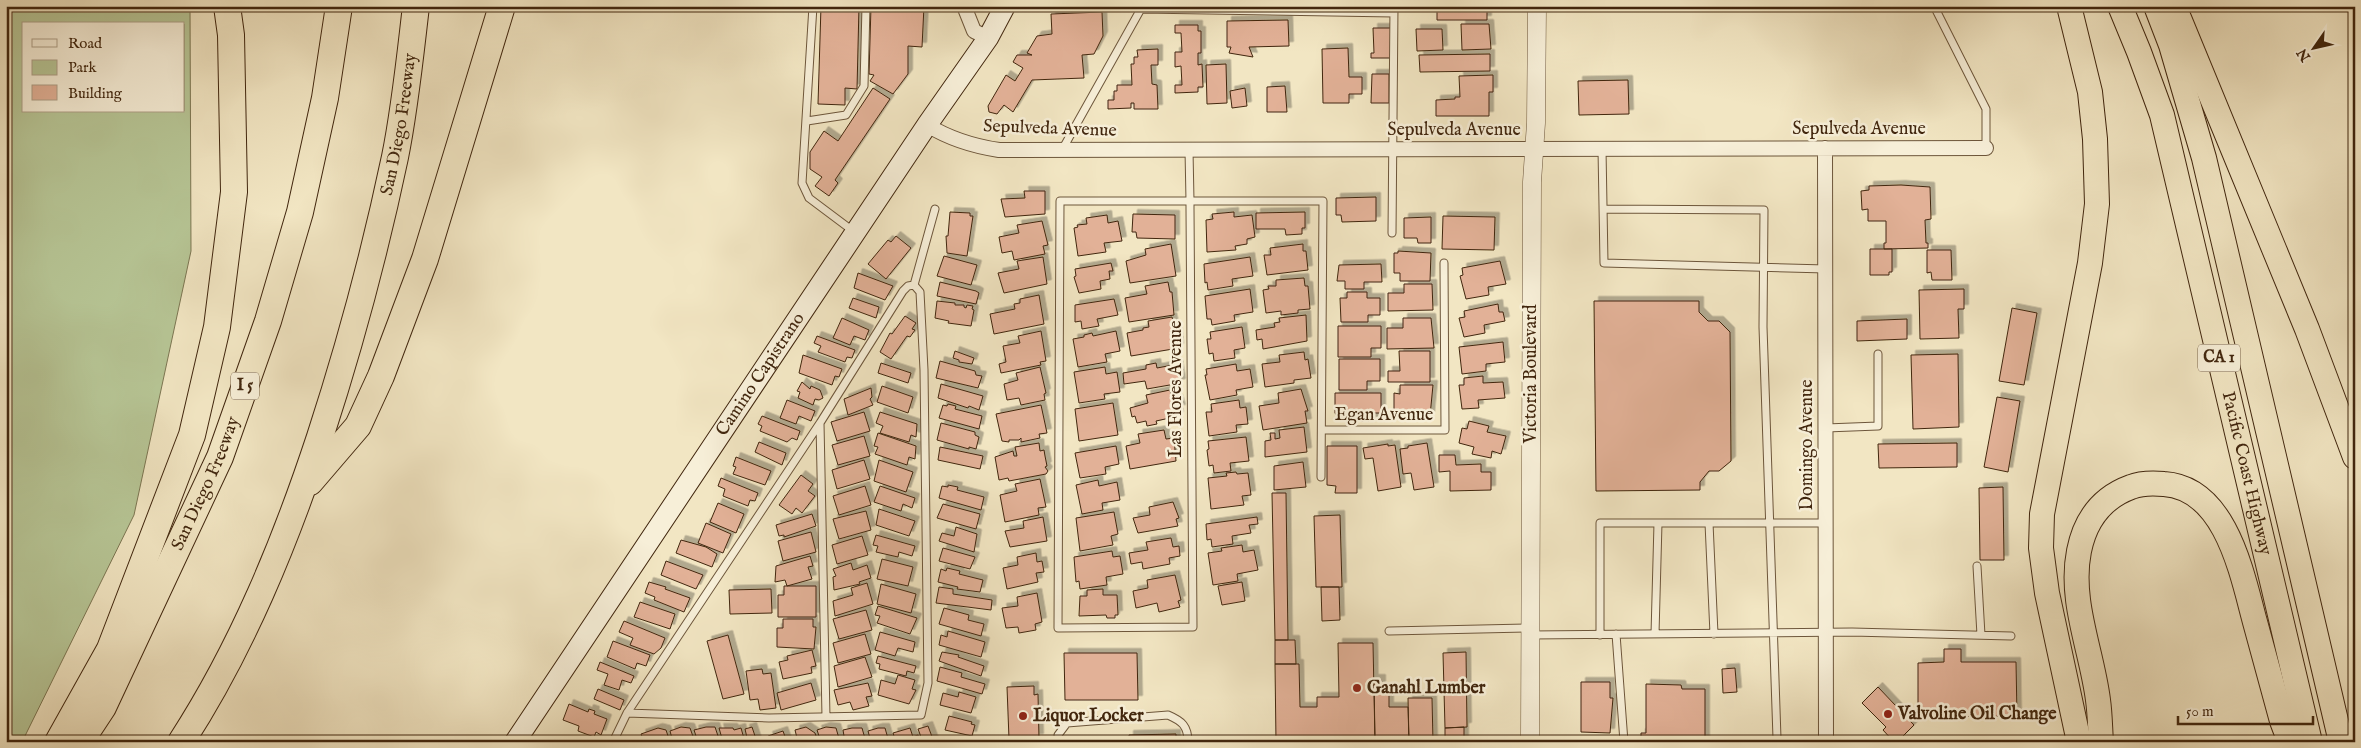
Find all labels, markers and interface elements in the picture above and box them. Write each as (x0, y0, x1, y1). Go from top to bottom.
legend (22, 22, 185, 112)
north arrow (2288, 22, 2338, 72)
text: Road (68, 34, 103, 53)
text: N (2293, 45, 2315, 66)
street label: San Diego Freeway (375, 52, 422, 198)
text: Park (68, 58, 98, 77)
text: Building (68, 84, 123, 103)
street label: Sepulveda Avenue (983, 115, 1117, 143)
street label: Sepulveda Avenue (1792, 118, 1926, 141)
street label: Sepulveda Avenue (1387, 119, 1521, 142)
street label: Victoria Boulevard (1520, 304, 1543, 445)
street label: Camino Capistrano (711, 308, 810, 441)
street label: Las Flores Avenue (1165, 321, 1188, 457)
road number: CA 1 (2198, 344, 2240, 372)
road number: I 5 (231, 372, 259, 400)
street label: Domingo Avenue (1796, 380, 1819, 510)
street label: Pacific Coast Highway (2216, 389, 2277, 558)
street label: Egan Avenue (1335, 404, 1433, 427)
street label: San Diego Freeway (166, 413, 245, 554)
place label: Ganahl Lumber (1367, 677, 1486, 700)
marker: Ganahl Lumber (1351, 682, 1363, 694)
scale bar (2178, 693, 2314, 725)
text: 50 m (2186, 702, 2214, 721)
place label: Valvoline Oil Change (1897, 703, 2057, 726)
place label: Liquor Locker (1033, 705, 1144, 728)
marker: Valvoline Oil Change (1882, 708, 1894, 720)
marker: Liquor Locker (1017, 710, 1029, 722)

